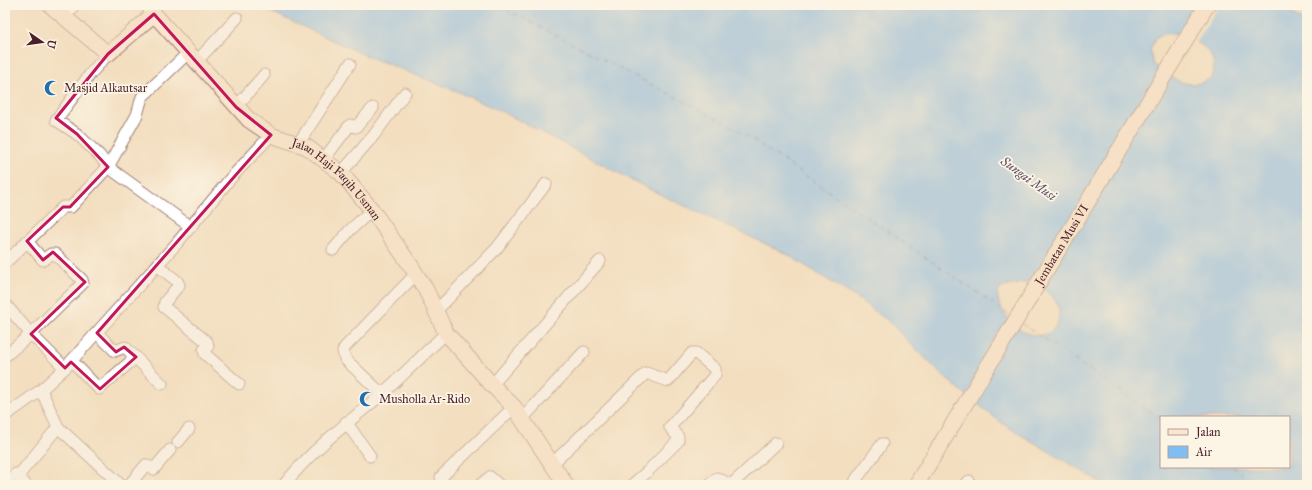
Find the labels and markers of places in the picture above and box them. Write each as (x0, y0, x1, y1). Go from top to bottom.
mosque icon: Masjid Alkautsar (43, 79, 61, 97)
place label: Masjid Alkautsar (64, 81, 148, 95)
mosque icon: Musholla Ar-Rido (358, 390, 376, 408)
place label: Musholla Ar-Rido (379, 392, 470, 406)

